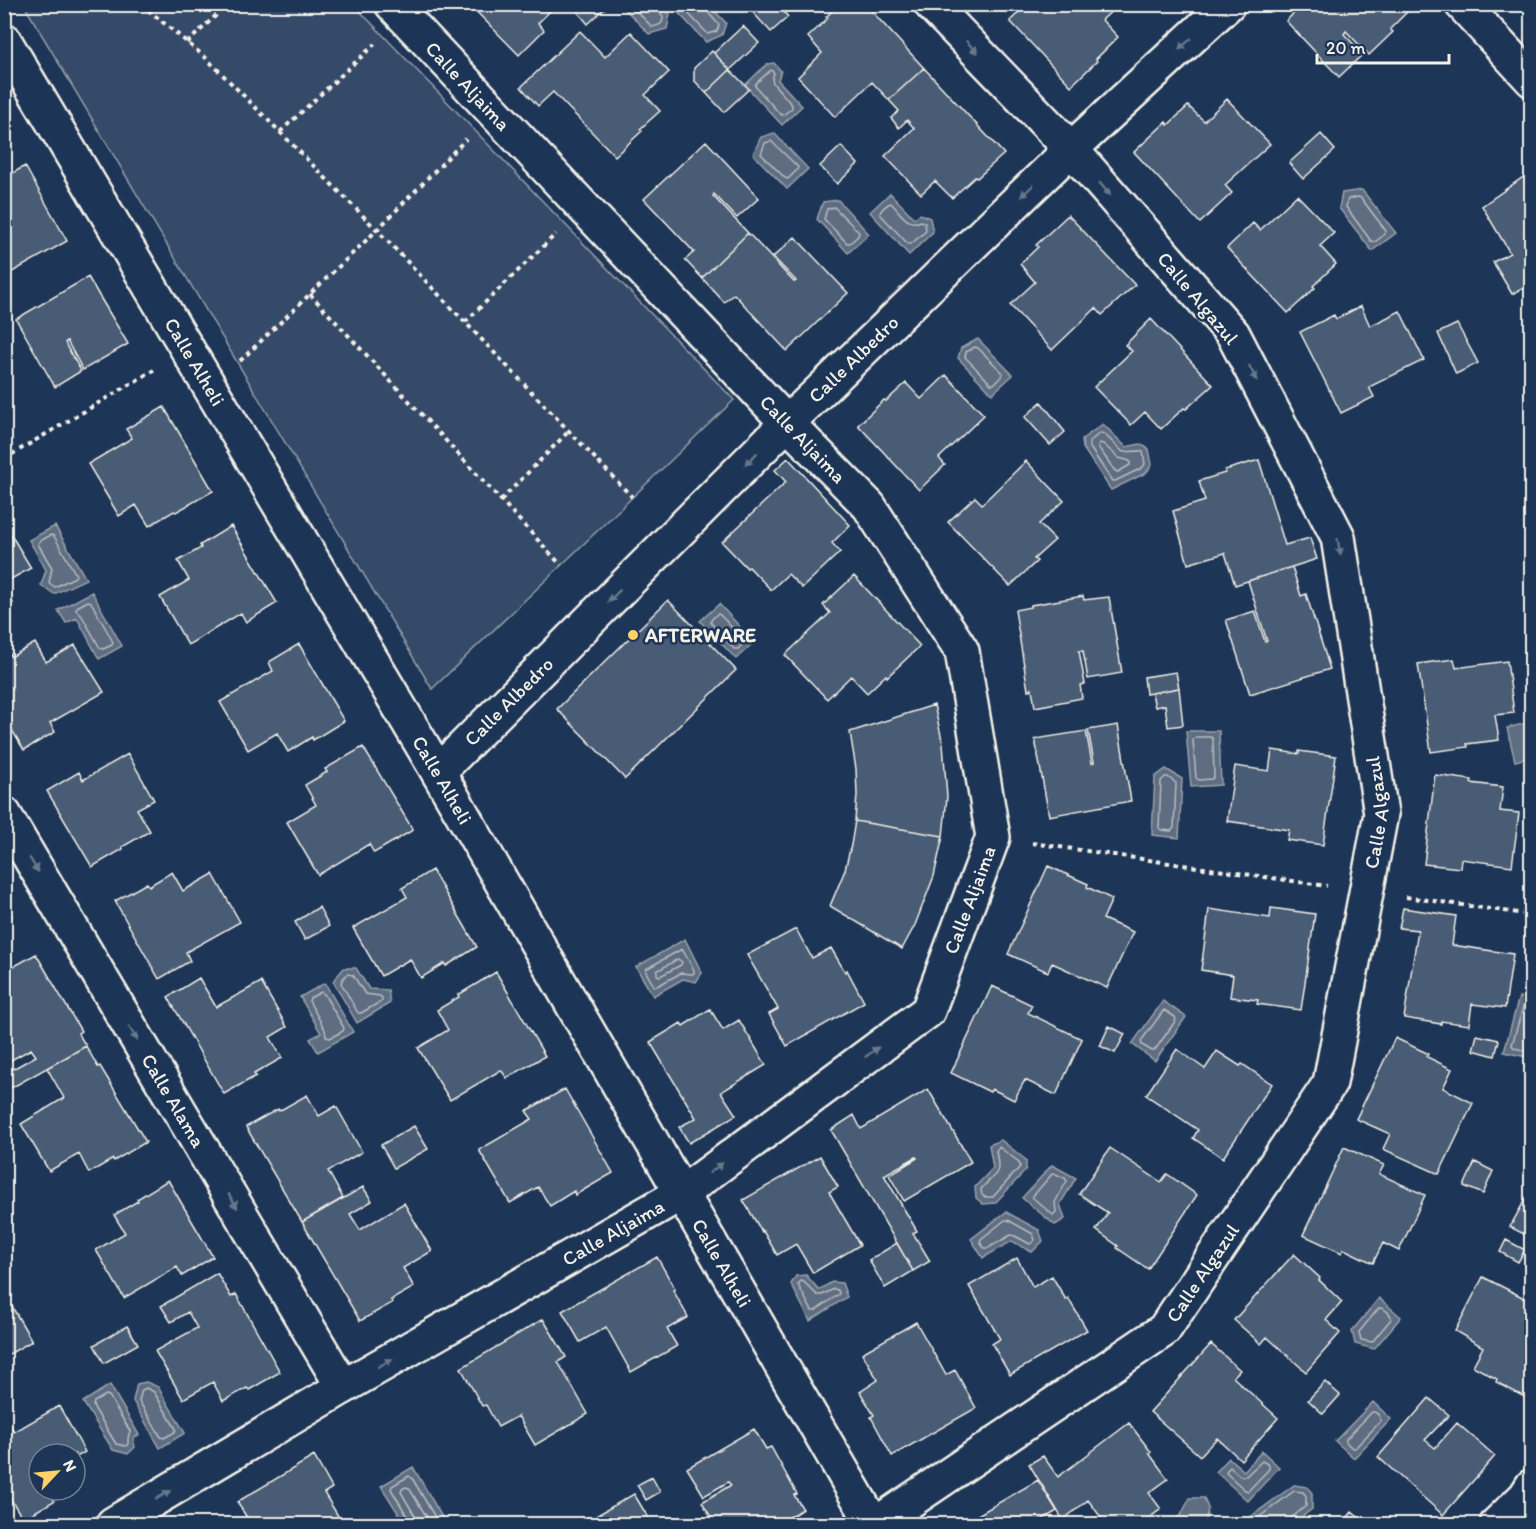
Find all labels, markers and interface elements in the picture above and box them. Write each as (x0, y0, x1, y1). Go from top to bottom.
scale bar (1317, 27, 1449, 65)
street label: Calle Aljaima (421, 36, 516, 136)
one-way arrow (1178, 37, 1193, 51)
text: 20 m (1326, 37, 1366, 59)
one-way arrow (964, 39, 978, 53)
one-way arrow (1098, 181, 1111, 196)
one-way arrow (1021, 184, 1035, 198)
street label: Calle Algazul (1152, 247, 1244, 349)
street label: Calle Albedro (803, 310, 904, 408)
street label: Calle Alheli (159, 313, 230, 410)
one-way arrow (1248, 364, 1258, 381)
street label: Calle Aljaima (755, 390, 851, 488)
one-way arrow (745, 451, 759, 465)
one-way arrow (1335, 538, 1344, 557)
one-way arrow (607, 589, 621, 603)
place label: AFTERWARE (644, 623, 756, 647)
marker: AFTERWARE (626, 628, 640, 642)
street label: Calle Albedro (459, 652, 558, 751)
street label: Calle Alheli (407, 731, 478, 828)
street label: Calle Algazul (1359, 754, 1394, 871)
street label: Calle Aljaima (938, 842, 1001, 957)
one-way arrow (29, 857, 40, 873)
one-way arrow (128, 1025, 139, 1041)
one-way arrow (864, 1046, 880, 1058)
street label: Calle Alama (137, 1049, 211, 1152)
one-way arrow (707, 1162, 723, 1174)
one-way arrow (227, 1192, 237, 1209)
street label: Calle Aljaima (558, 1194, 669, 1271)
street label: Calle Alheli (687, 1214, 757, 1311)
street label: Calle Algazul (1161, 1219, 1244, 1327)
one-way arrow (377, 1358, 393, 1369)
north arrow (27, 1442, 87, 1502)
text: N (59, 1457, 81, 1475)
one-way arrow (155, 1489, 171, 1500)

